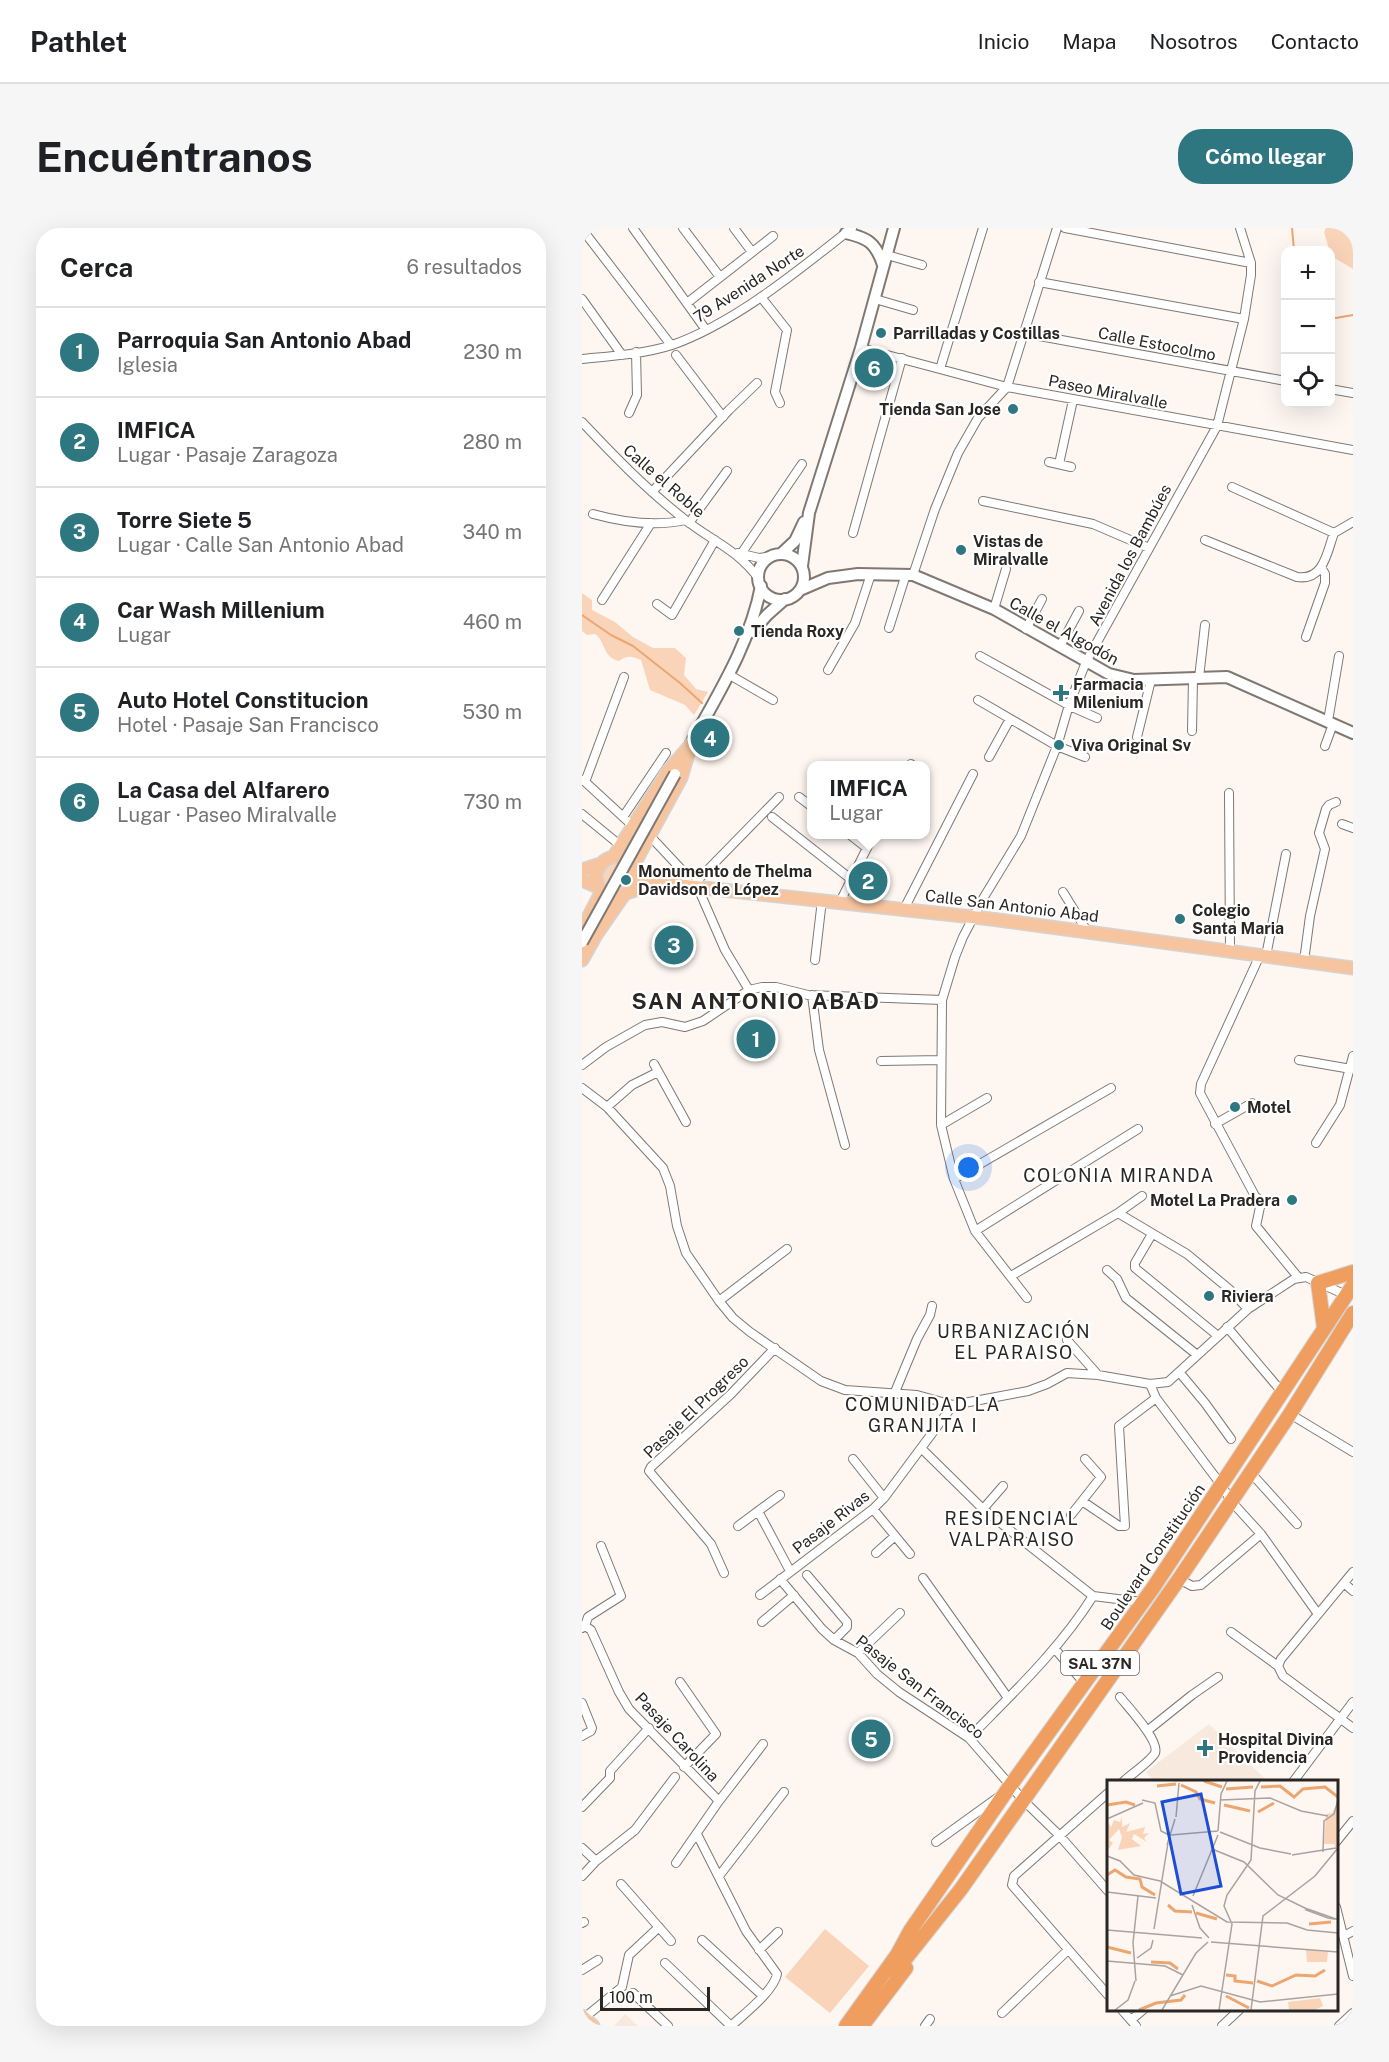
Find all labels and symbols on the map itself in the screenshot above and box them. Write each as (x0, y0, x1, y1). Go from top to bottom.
street label: 79 Avenida Norte (690, 241, 808, 327)
street label: Calle Estocolmo (1096, 323, 1218, 365)
place label: Parrilladas y Costillas (893, 324, 1060, 343)
marker: Parrilladas y Costillas (874, 326, 888, 340)
pin: 6 (854, 346, 894, 390)
street label: Paseo Miralvalle (1047, 371, 1169, 413)
place label: Tienda San Jose (879, 400, 1001, 419)
marker: Tienda San Jose (1006, 402, 1020, 416)
street label: Calle el Roble (619, 440, 709, 522)
street label: Avenida los Bambúes (1085, 481, 1175, 629)
place label: Vistas de Miralvalle (973, 532, 1048, 569)
marker: Vistas de Miralvalle (954, 543, 968, 557)
street label: Calle el Algodón (1006, 593, 1122, 669)
place label: Tienda Roxy (751, 622, 844, 641)
marker: Tienda Roxy (732, 624, 746, 638)
place label: Farmacia Milenium (1073, 675, 1144, 712)
marker: Farmacia Milenium (1054, 686, 1068, 700)
pin: 4 (690, 716, 730, 760)
place label: Viva Original Sv (1071, 736, 1192, 755)
marker: Viva Original Sv (1052, 738, 1066, 752)
pin: 2 (848, 858, 888, 904)
place label: Monumento de Thelma Davidson de López (638, 862, 812, 899)
marker: Monumento de Thelma Davidson de López (619, 873, 633, 887)
street label: Calle San Antonio Abad (924, 886, 1100, 926)
place label: Colegio Santa Maria (1192, 901, 1284, 938)
marker: Colegio Santa Maria (1173, 912, 1187, 926)
pin: 3 (654, 922, 694, 968)
district label: SAN ANTONIO ABAD (632, 988, 880, 1014)
pin: 1 (736, 1016, 776, 1062)
place label: Motel (1247, 1098, 1291, 1117)
marker: Motel (1228, 1100, 1242, 1114)
your location (954, 1153, 983, 1182)
district label: COLONIA MIRANDA (1023, 1165, 1215, 1186)
place label: Motel La Pradera (1150, 1191, 1280, 1210)
marker: Motel La Pradera (1285, 1193, 1299, 1207)
place label: Riviera (1221, 1287, 1274, 1306)
marker: Riviera (1202, 1289, 1216, 1303)
district label: URBANIZACIÓN EL PARAISO (937, 1320, 1091, 1363)
street label: Pasaje El Progreso (639, 1352, 753, 1462)
district label: COMUNIDAD LA GRANJITA I (845, 1394, 1001, 1436)
street label: Boulevard Constitución (1097, 1480, 1209, 1634)
street label: Pasaje Rivas (789, 1486, 873, 1558)
district label: RESIDENCIAL VALPARAISO (944, 1508, 1080, 1550)
street label: Pasaje San Francisco (852, 1631, 988, 1743)
road number: SAL 37N (1061, 1651, 1139, 1675)
street label: Pasaje Carolina (631, 1689, 723, 1785)
pin: 5 (852, 1716, 890, 1762)
place label: Hospital Divina Providencia (1218, 1730, 1333, 1767)
marker: Hospital Divina Providencia (1196, 1739, 1214, 1757)
inset map (1107, 1780, 1338, 2011)
scale bar (600, 1984, 710, 2012)

